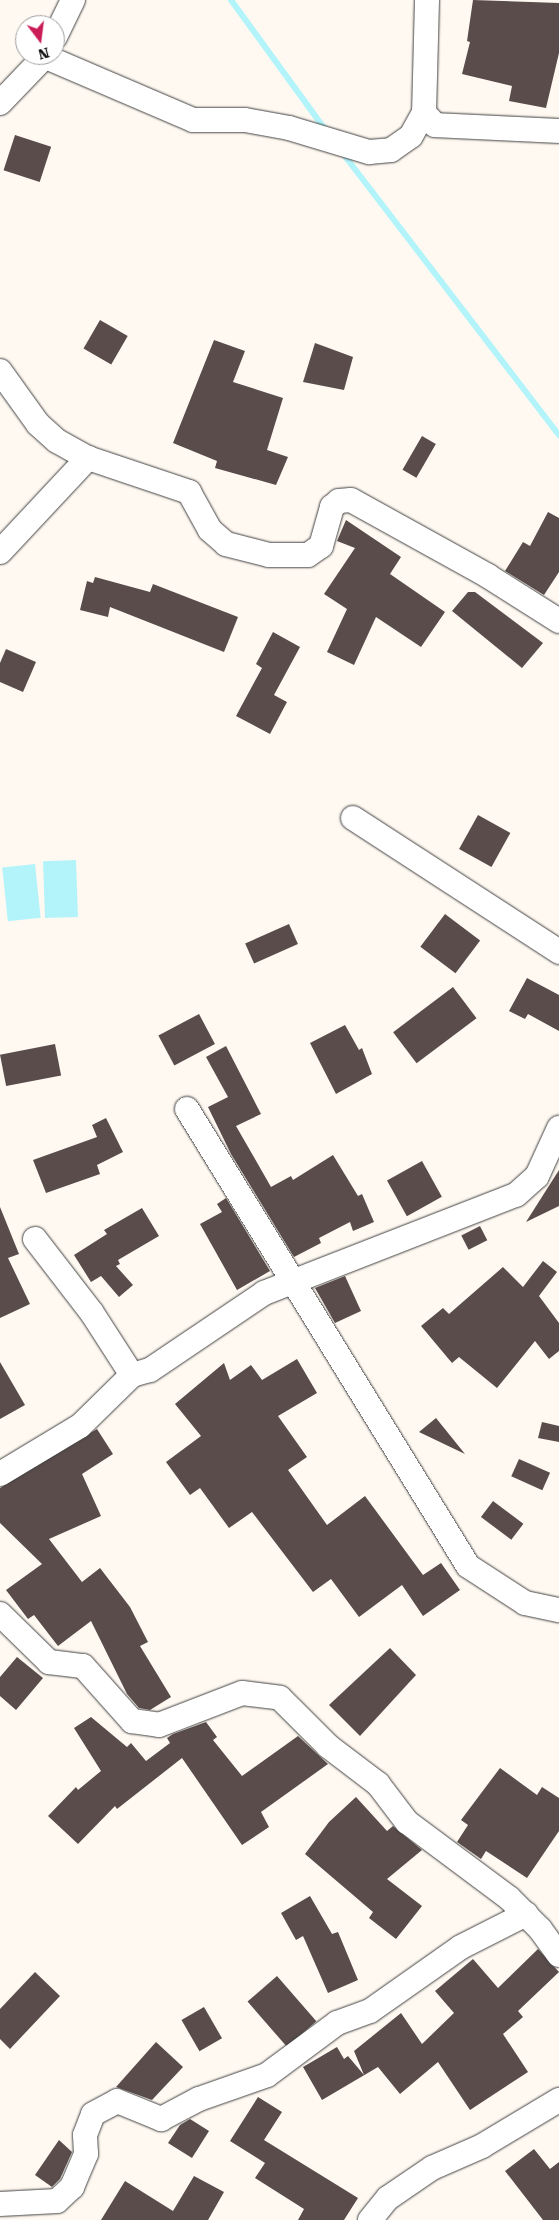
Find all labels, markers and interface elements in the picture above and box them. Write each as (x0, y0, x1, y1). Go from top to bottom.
north arrow (15, 15, 65, 65)
text: N (36, 44, 51, 63)

